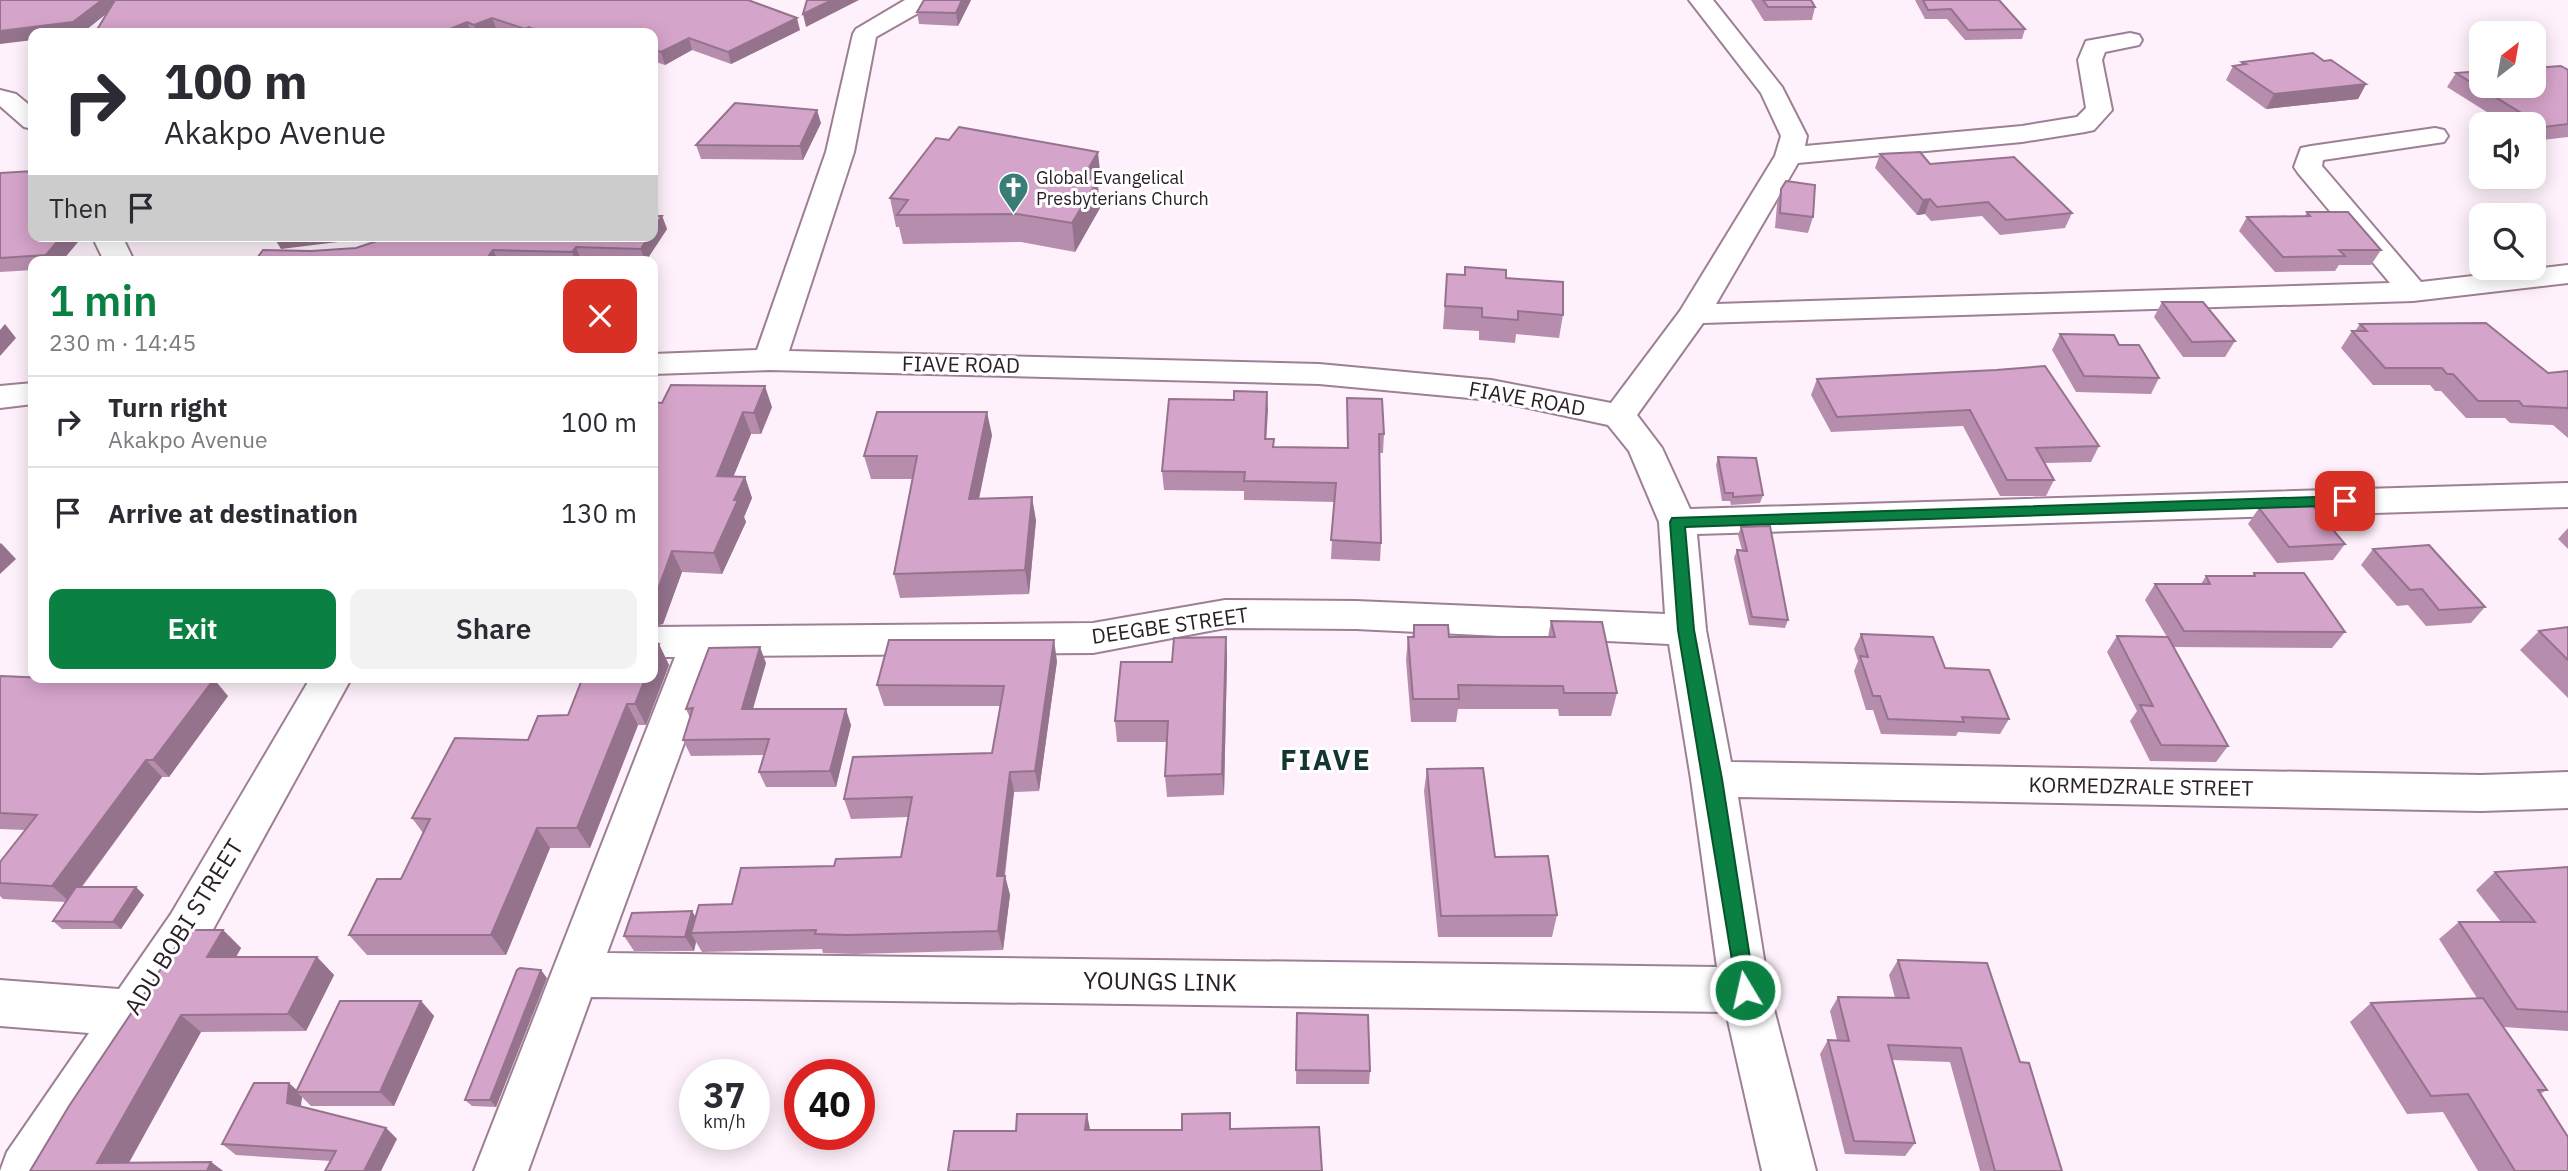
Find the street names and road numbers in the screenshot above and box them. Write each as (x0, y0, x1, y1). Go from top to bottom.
street label: FIAVE ROAD (902, 349, 1020, 379)
street label: FIAVE ROAD (1467, 374, 1588, 422)
street label: DEEGBE STREET (1090, 600, 1250, 650)
street label: KORMEDZRALE STREET (2028, 770, 2254, 802)
street label: ADU BOBI STREET (116, 832, 250, 1020)
street label: YOUNGS LINK (1083, 964, 1237, 998)

